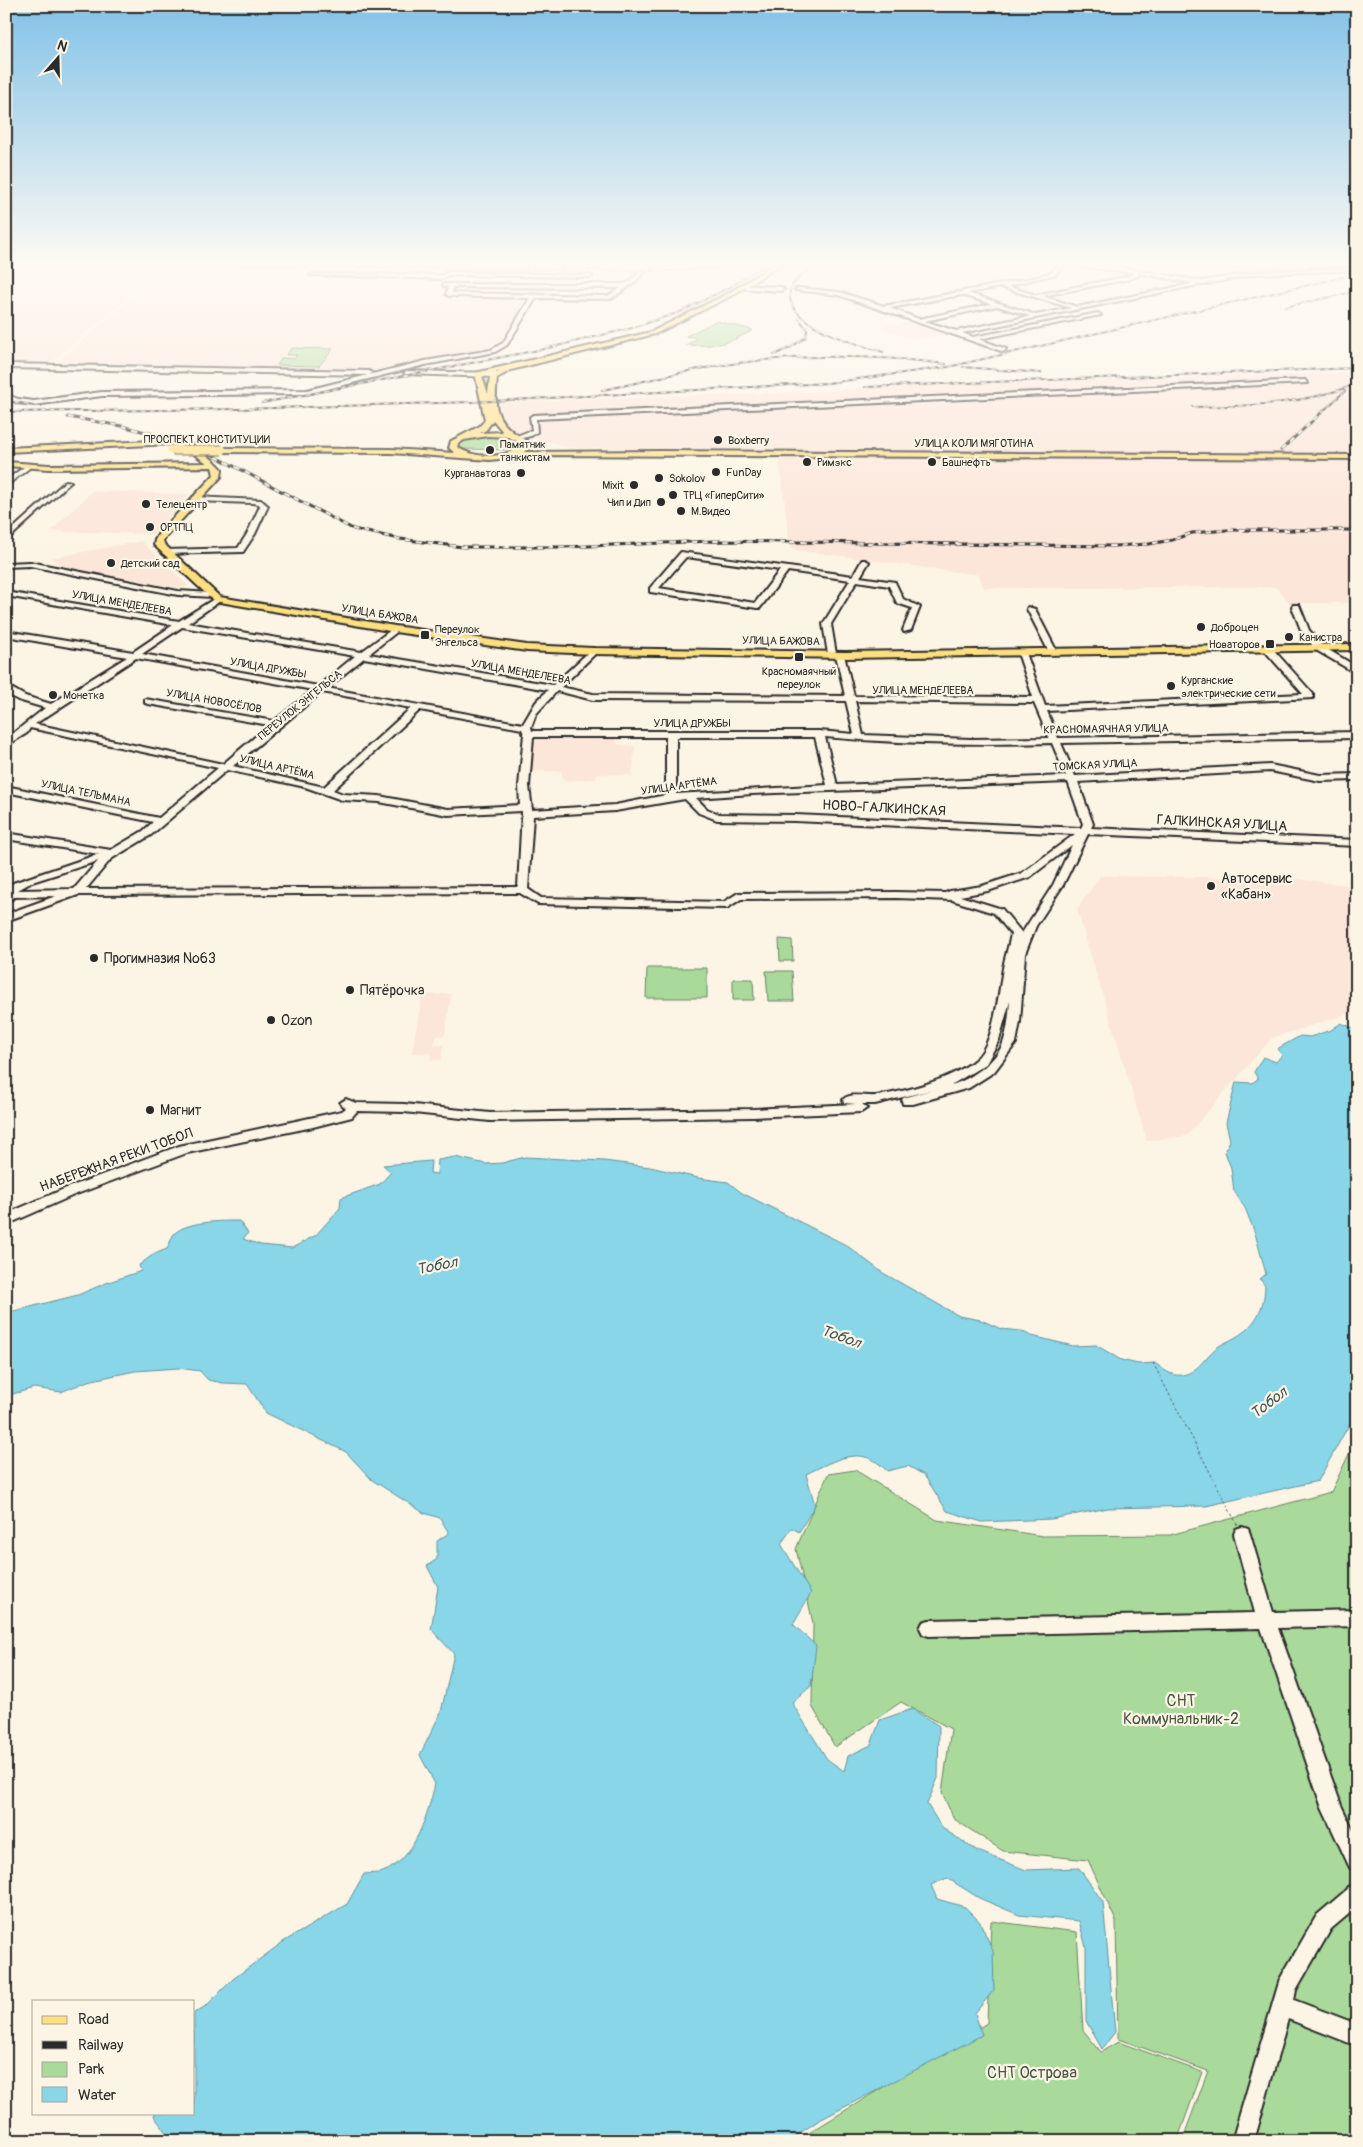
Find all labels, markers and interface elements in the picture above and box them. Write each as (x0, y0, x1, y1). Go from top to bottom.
north arrow (32, 32, 82, 82)
text: N (55, 37, 70, 56)
street label: ПРОСПЕКТ КОНСТИТУЦИИ (144, 433, 271, 446)
marker: Boxberry (712, 434, 724, 446)
place label: Boxberry (728, 434, 769, 447)
street label: УЛИЦА КОЛИ МЯГОТИНА (914, 437, 1034, 450)
place label: Памятник танкистам (500, 438, 550, 464)
marker: Памятник танкистам (484, 444, 496, 456)
marker: Римэкс (801, 456, 813, 468)
place label: Римэкс (817, 456, 852, 469)
marker: Башнефть (926, 456, 938, 468)
place label: Башнефть (942, 456, 991, 469)
marker: FunDay (710, 466, 722, 478)
place label: FunDay (726, 466, 761, 479)
place label: Курганавтогаз (444, 467, 511, 480)
marker: Курганавтогаз (515, 467, 527, 479)
marker: Sokolov (653, 472, 665, 484)
place label: Sokolov (669, 472, 705, 485)
place label: Mixit (602, 479, 625, 492)
marker: Mixit (628, 479, 640, 491)
marker: ТРЦ «ГиперСити» (667, 489, 679, 501)
place label: ТРЦ «ГиперСити» (683, 489, 765, 502)
place label: Чип и Дип (607, 496, 651, 509)
marker: Чип и Дип (655, 496, 667, 508)
marker: Телецентр (140, 498, 152, 510)
place label: Телецентр (156, 498, 207, 511)
marker: М.Видео (675, 505, 687, 517)
place label: М.Видео (691, 505, 730, 518)
marker: ОРТПЦ (144, 521, 156, 533)
place label: ОРТПЦ (160, 521, 193, 534)
marker: Детский сад (105, 557, 117, 569)
place label: Детский сад (120, 557, 180, 570)
street label: УЛИЦА МЕНДЕЛЕЕВА (71, 588, 173, 618)
street label: УЛИЦА БАЖОВА (341, 601, 419, 627)
marker: Доброцен (1195, 621, 1207, 633)
place label: Доброцен (1210, 621, 1259, 634)
place label: Переулок Энгельса (435, 623, 480, 649)
marker: Переулок Энгельса (419, 629, 431, 641)
marker: Канистра (1283, 631, 1295, 643)
place label: Канистра (1299, 631, 1342, 644)
street label: УЛИЦА БАЖОВА (742, 634, 820, 648)
place label: Новаторов (1209, 638, 1260, 651)
marker: Новаторов (1264, 638, 1276, 650)
marker: Красномаячный переулок (793, 651, 805, 663)
street label: УЛИЦА ДРУЖБЫ (229, 655, 307, 681)
street label: УЛИЦА МЕНДЕЛЕЕВА (470, 657, 572, 687)
place label: Красномаячный переулок (762, 665, 836, 691)
street label: ПЕРЕУЛОК ЭНГЕЛЬСА (255, 667, 345, 743)
place label: Курганские электрические сети (1181, 674, 1276, 700)
marker: Курганские электрические сети (1165, 680, 1177, 692)
street label: УЛИЦА МЕНДЕЛЕЕВА (872, 684, 974, 697)
street label: УЛИЦА НОВОСЁЛОВ (165, 686, 263, 716)
marker: Монетка (47, 689, 59, 701)
place label: Монетка (63, 689, 104, 702)
street label: УЛИЦА ДРУЖБЫ (654, 717, 731, 730)
street label: КРАСНОМАЯЧНАЯ УЛИЦА (1043, 721, 1169, 737)
street label: УЛИЦА АРТЁМА (238, 752, 316, 782)
street label: ТОМСКАЯ УЛИЦА (1052, 756, 1138, 774)
street label: УЛИЦА АРТЁМА (640, 774, 718, 798)
street label: УЛИЦА ТЕЛЬМАНА (40, 777, 132, 809)
street label: НОВО-ГАЛКИНСКАЯ (822, 796, 946, 820)
street label: ГАЛКИНСКАЯ УЛИЦА (1156, 811, 1288, 835)
place label: Автосервис «Кабан» (1221, 870, 1292, 903)
marker: Автосервис «Кабан» (1205, 880, 1217, 892)
place label: Прогимназия №63 (104, 950, 216, 967)
marker: Прогимназия №63 (88, 952, 100, 964)
place label: Пятёрочка (360, 982, 424, 999)
marker: Пятёрочка (344, 984, 356, 996)
place label: Ozon (281, 1012, 313, 1029)
marker: Ozon (265, 1014, 277, 1026)
place label: Магнит (160, 1102, 202, 1119)
marker: Магнит (144, 1104, 156, 1116)
street label: НАБЕРЕЖНАЯ РЕКИ ТОБОЛ (37, 1124, 195, 1196)
water label: Тобол (415, 1253, 460, 1279)
water label: Тобол (819, 1321, 865, 1353)
water label: Тобол (1247, 1382, 1292, 1423)
park label: СНТ Коммунальник-2 (1123, 1691, 1239, 1729)
legend (32, 2000, 195, 2114)
text: Road (78, 2010, 109, 2029)
text: Railway (78, 2036, 124, 2055)
text: Park (78, 2060, 105, 2079)
park label: СНТ Острова (987, 2063, 1077, 2083)
text: Water (78, 2086, 117, 2105)

